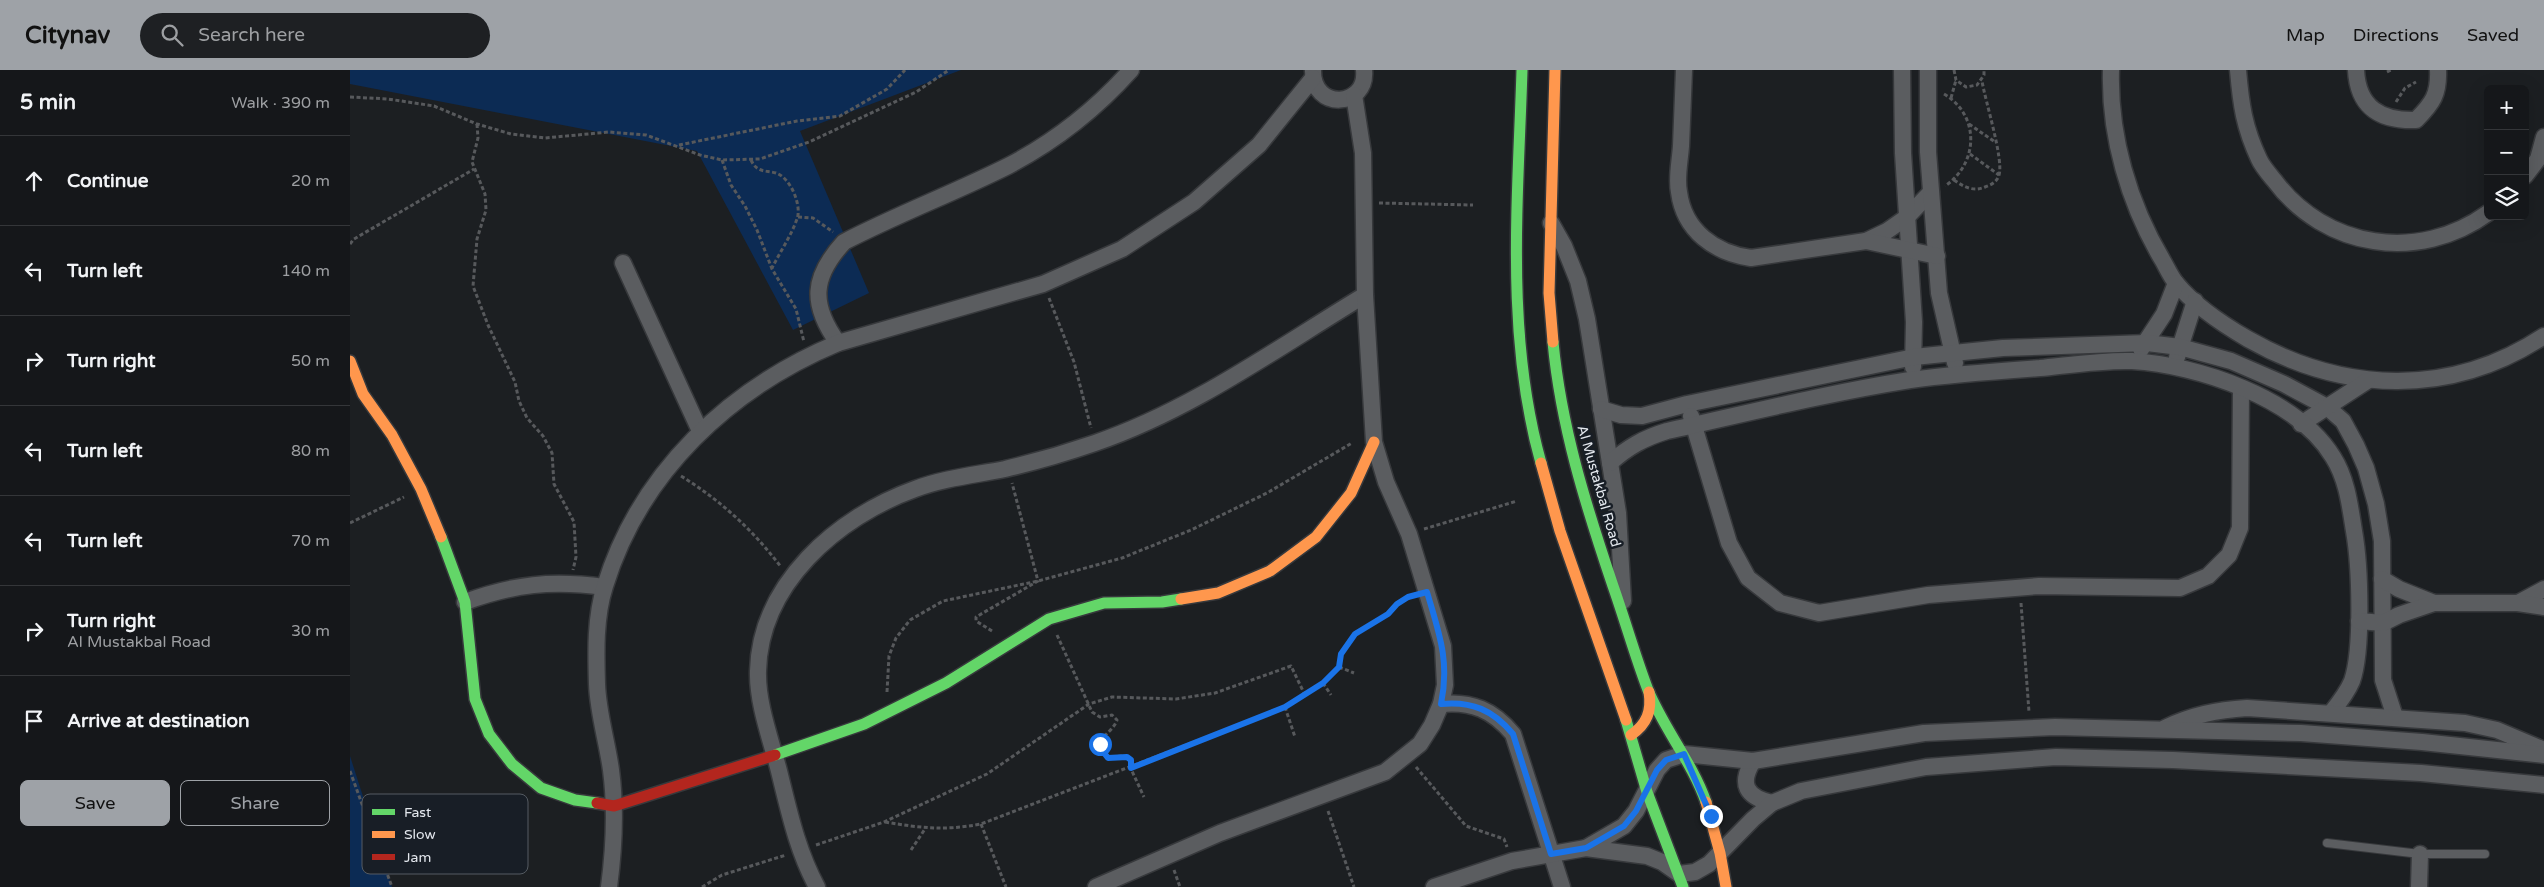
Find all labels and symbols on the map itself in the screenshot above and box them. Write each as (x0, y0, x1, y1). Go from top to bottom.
street label: Al Mustakbal Road (1573, 423, 1625, 549)
route start (1089, 733, 1112, 756)
legend (362, 794, 528, 874)
text: Fast (404, 804, 432, 821)
route end (1700, 805, 1723, 828)
text: Slow (404, 826, 436, 843)
text: Jam (404, 849, 431, 866)

